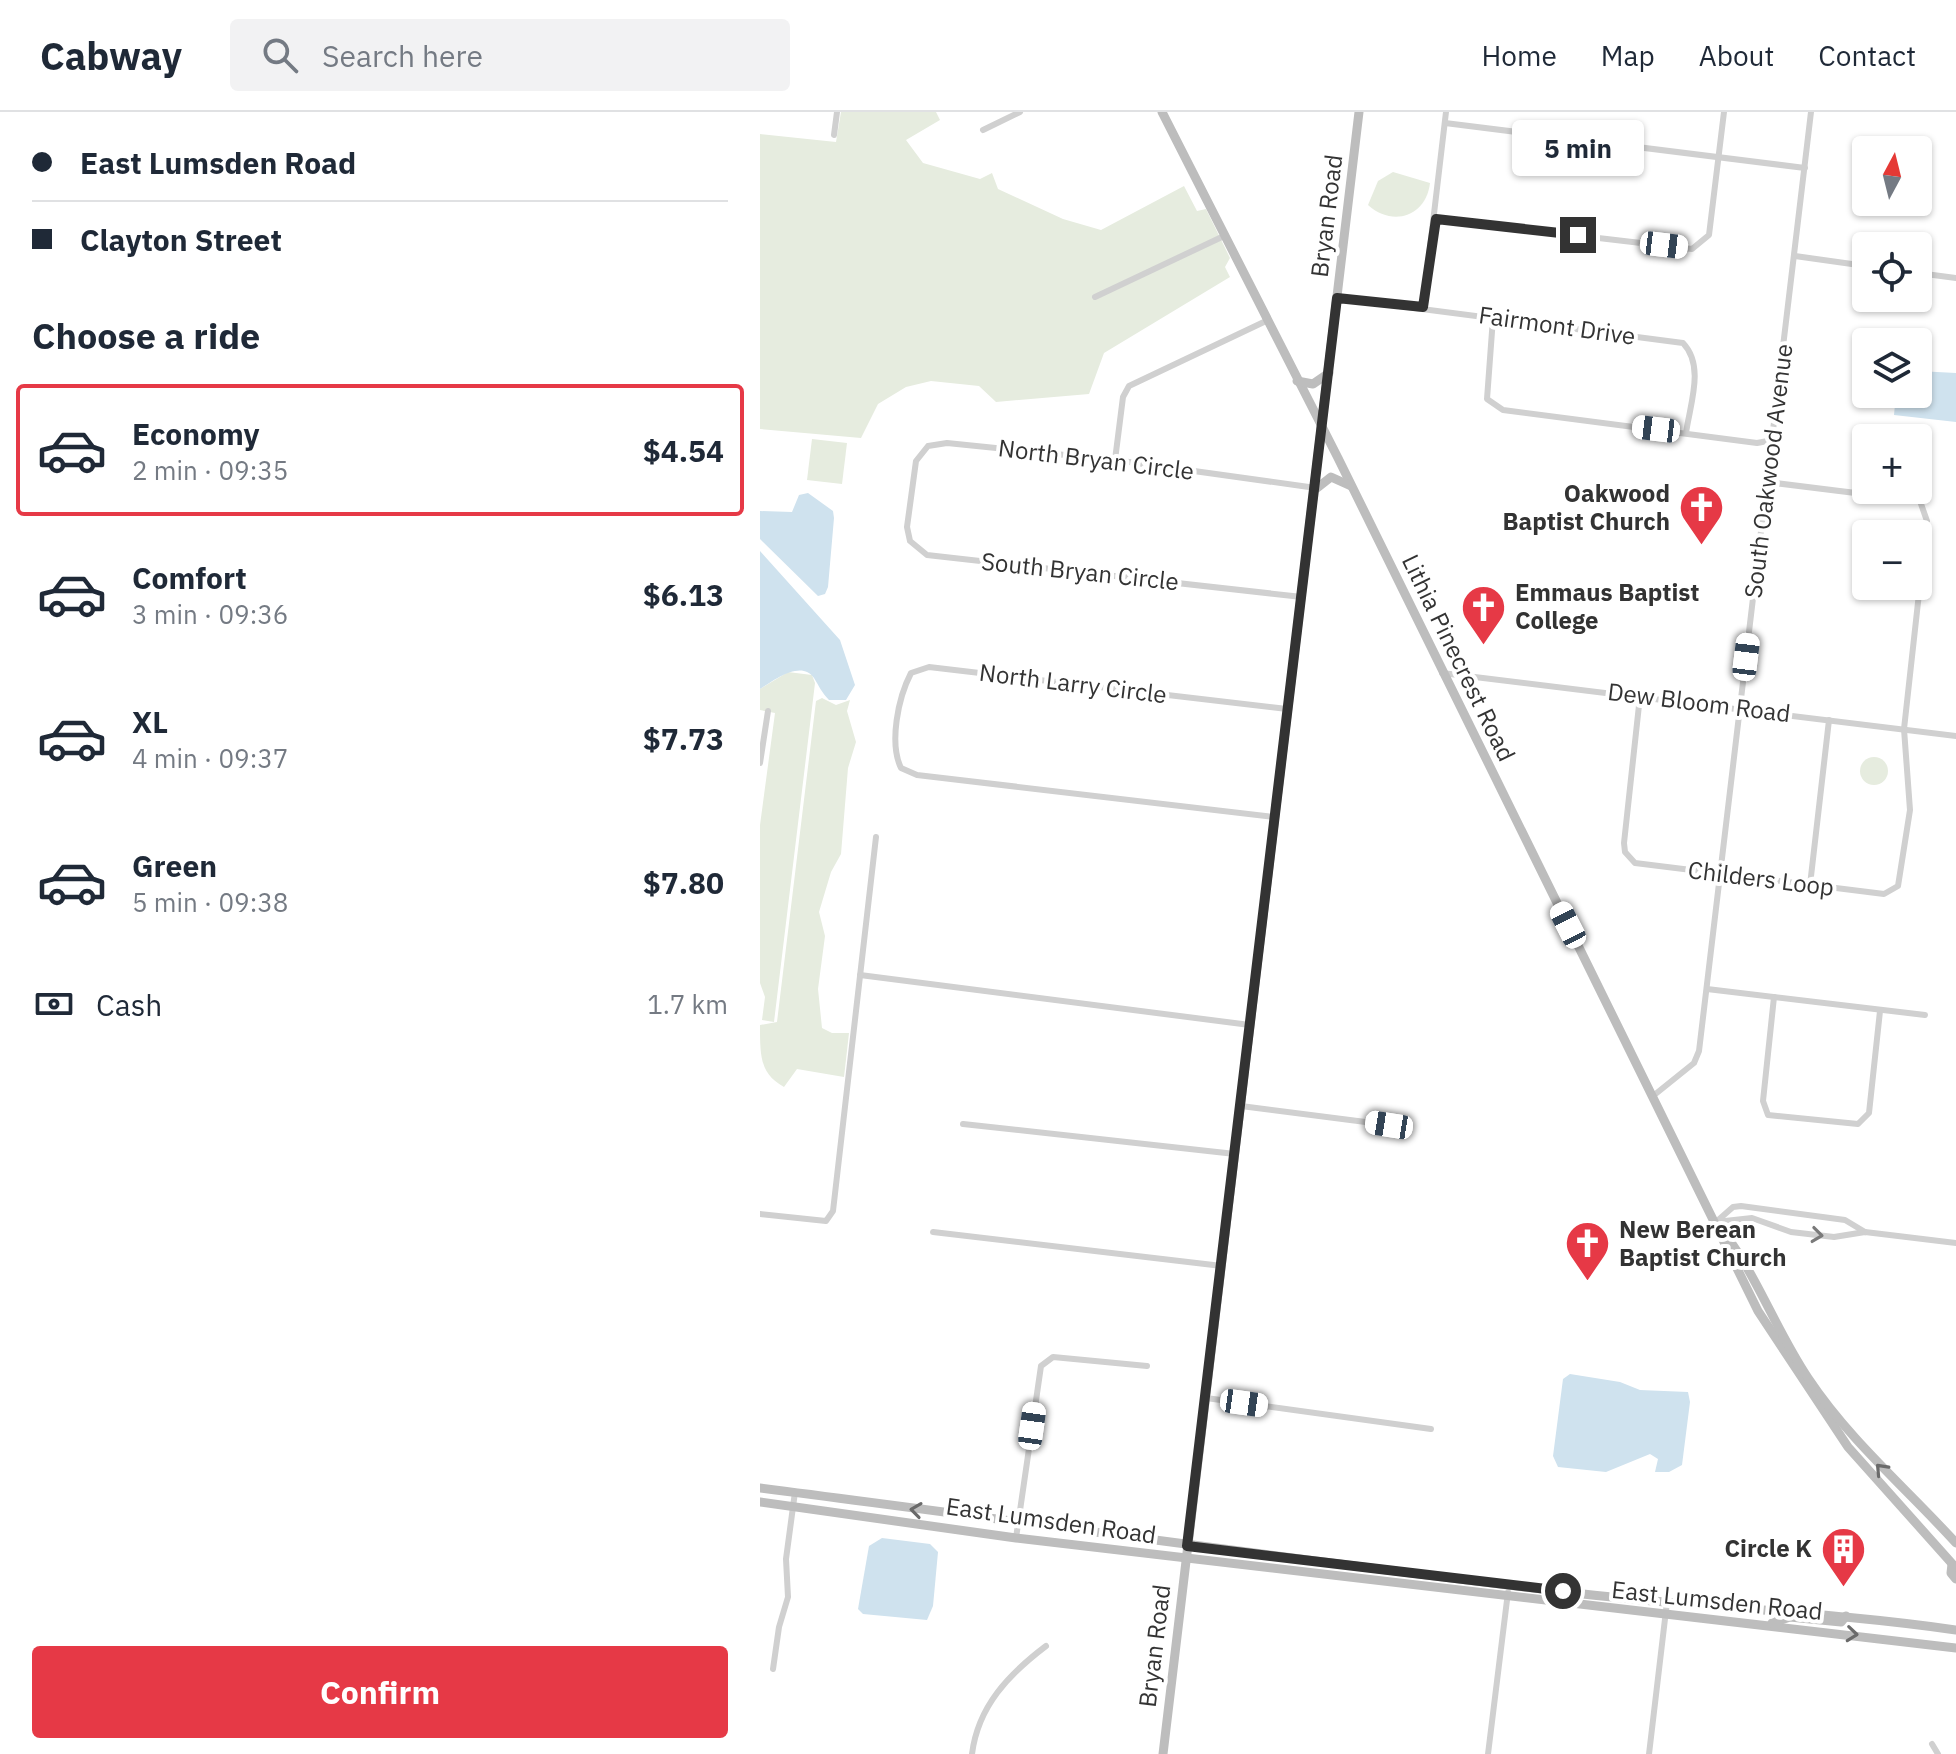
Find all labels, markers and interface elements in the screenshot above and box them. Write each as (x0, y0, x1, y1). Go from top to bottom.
search box (230, 19, 790, 91)
text: Cabway (40, 31, 182, 80)
icon: search (258, 33, 302, 77)
text: Search here (322, 36, 483, 75)
text: Home (1481, 37, 1557, 74)
text: Map (1601, 37, 1655, 74)
text: About (1699, 37, 1774, 74)
text: Contact (1818, 37, 1916, 74)
callout: 5 min (1512, 119, 1644, 175)
text: 5 min (1544, 131, 1612, 165)
north arrow (1852, 136, 1932, 216)
map controls (1852, 136, 1932, 600)
text: East Lumsden Road (80, 143, 356, 182)
street label: Bryan Road (1303, 153, 1349, 279)
route end (1560, 217, 1596, 253)
text: Clayton Street (80, 220, 282, 259)
car (1639, 230, 1689, 260)
button: locate (1852, 232, 1932, 312)
street label: Fairmont Drive (1477, 298, 1638, 352)
text: Choose a ride (32, 312, 260, 359)
button: layers (1852, 328, 1932, 408)
street label: South Oakwood Avenue (1737, 342, 1799, 600)
icon: car (36, 414, 108, 486)
text: Economy (132, 414, 260, 453)
car (1631, 414, 1681, 444)
button: + (1852, 424, 1932, 504)
text: $4.54 (643, 431, 724, 470)
street label: North Bryan Circle (996, 431, 1196, 487)
text: 2 min · 09:35 (132, 453, 288, 487)
place label: Oakwood Baptist Church (1503, 477, 1670, 537)
church icon: Oakwood Baptist Church (1677, 484, 1725, 547)
button: − (1852, 520, 1932, 600)
street label: South Bryan Circle (980, 545, 1181, 597)
street label: Lithia Pinecrest Road (1395, 549, 1523, 766)
icon: car (36, 558, 108, 630)
text: Comfort (132, 558, 247, 597)
text: $6.13 (643, 575, 724, 614)
place label: Emmaus Baptist College (1515, 576, 1699, 636)
church icon: Emmaus Baptist College (1460, 583, 1508, 646)
text: 3 min · 09:36 (132, 597, 288, 631)
car (1731, 632, 1761, 682)
street label: North Larry Circle (978, 656, 1169, 710)
street label: Dew Bloom Road (1606, 675, 1792, 729)
icon: car (36, 702, 108, 774)
text: XL (132, 702, 168, 741)
text: $7.73 (643, 719, 724, 758)
text: 4 min · 09:37 (132, 741, 288, 775)
icon: car (36, 846, 108, 918)
text: Green (132, 846, 217, 885)
street label: Childers Loop (1686, 853, 1836, 903)
text: $7.80 (643, 863, 724, 902)
text: 5 min · 09:38 (132, 885, 288, 919)
car (1546, 898, 1590, 952)
icon: cash (32, 982, 76, 1026)
text: Cash (96, 985, 162, 1024)
text: 1.7 km (647, 987, 728, 1021)
car (1363, 1109, 1415, 1141)
place label: New Berean Baptist Church (1619, 1213, 1786, 1273)
church icon: New Berean Baptist Church (1564, 1220, 1612, 1283)
one-way arrow (1811, 1226, 1824, 1243)
car (1219, 1388, 1269, 1418)
car (1017, 1401, 1047, 1451)
one-way arrow (1876, 1464, 1890, 1478)
street label: East Lumsden Road (944, 1489, 1158, 1551)
one-way arrow (909, 1502, 923, 1519)
building icon: Circle K (1819, 1525, 1867, 1588)
place label: Circle K (1724, 1532, 1812, 1564)
route start (1545, 1573, 1581, 1609)
street label: East Lumsden Road (1610, 1573, 1824, 1627)
street label: Bryan Road (1131, 1583, 1177, 1709)
one-way arrow (1845, 1626, 1858, 1643)
button: Confirm (32, 1646, 728, 1738)

